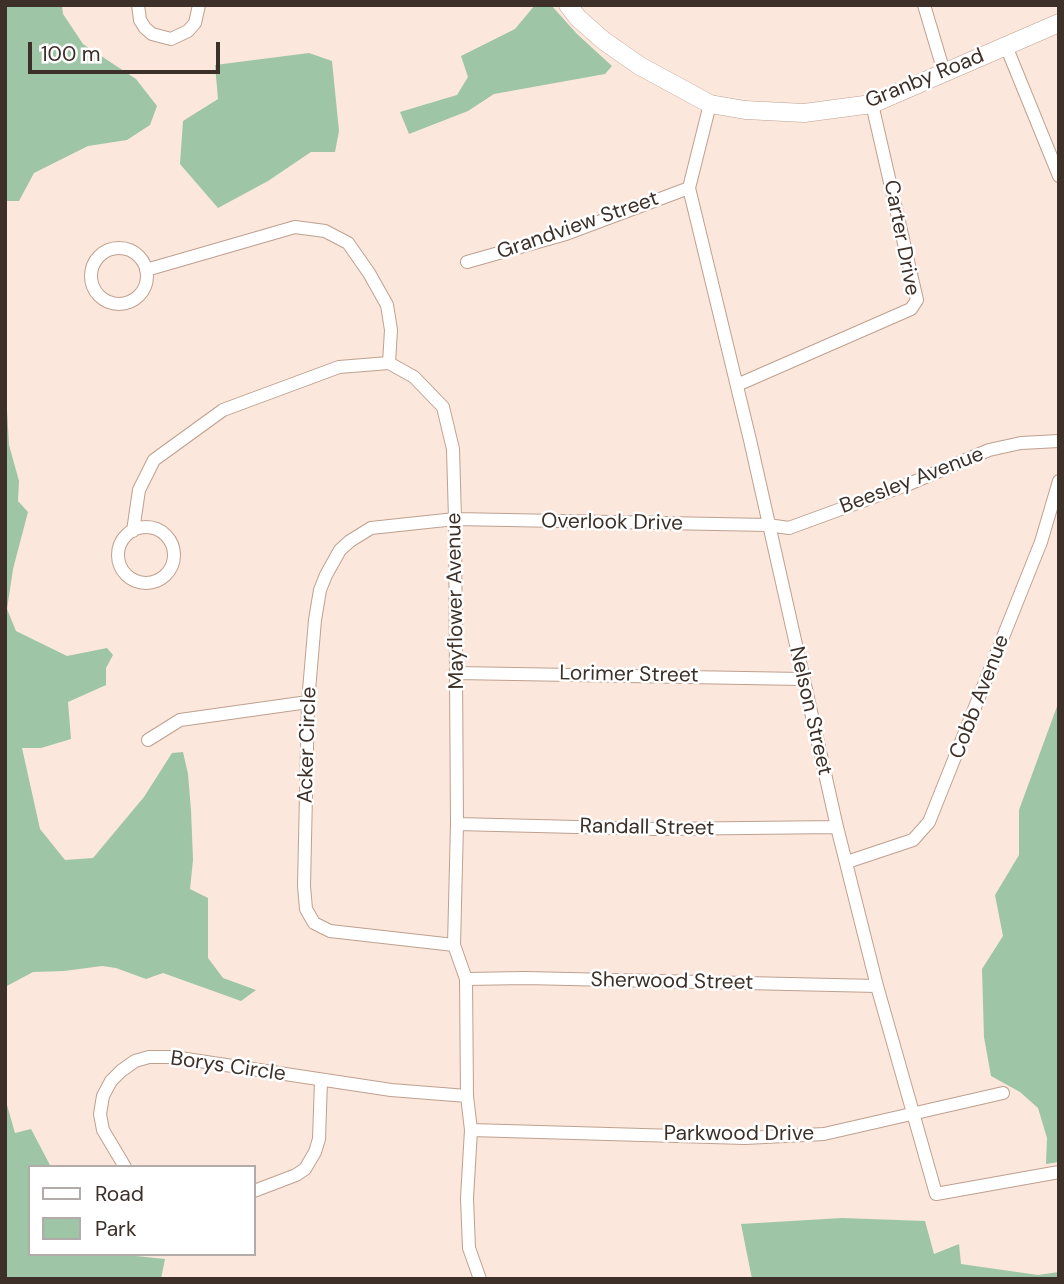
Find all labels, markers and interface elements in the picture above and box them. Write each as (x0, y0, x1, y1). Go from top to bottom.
scale bar (32, 28, 224, 72)
text: 100 m (41, 40, 101, 68)
street label: Granby Road (862, 44, 988, 114)
street label: Carter Drive (877, 178, 925, 298)
street label: Grandview Street (494, 187, 662, 265)
street label: Beesley Avenue (837, 442, 987, 520)
street label: Overlook Drive (541, 509, 683, 537)
street label: Mayflower Avenue (442, 512, 470, 690)
street label: Cobb Avenue (945, 631, 1015, 763)
street label: Nelson Street (783, 644, 837, 778)
street label: Lorimer Street (559, 661, 699, 689)
street label: Acker Circle (293, 686, 323, 804)
street label: Randall Street (579, 814, 715, 842)
street label: Sherwood Street (590, 968, 754, 996)
street label: Borys Circle (169, 1046, 287, 1088)
street label: Parkwood Drive (664, 1121, 814, 1147)
legend (28, 1165, 256, 1256)
text: Road (95, 1180, 144, 1208)
text: Park (95, 1215, 136, 1243)

